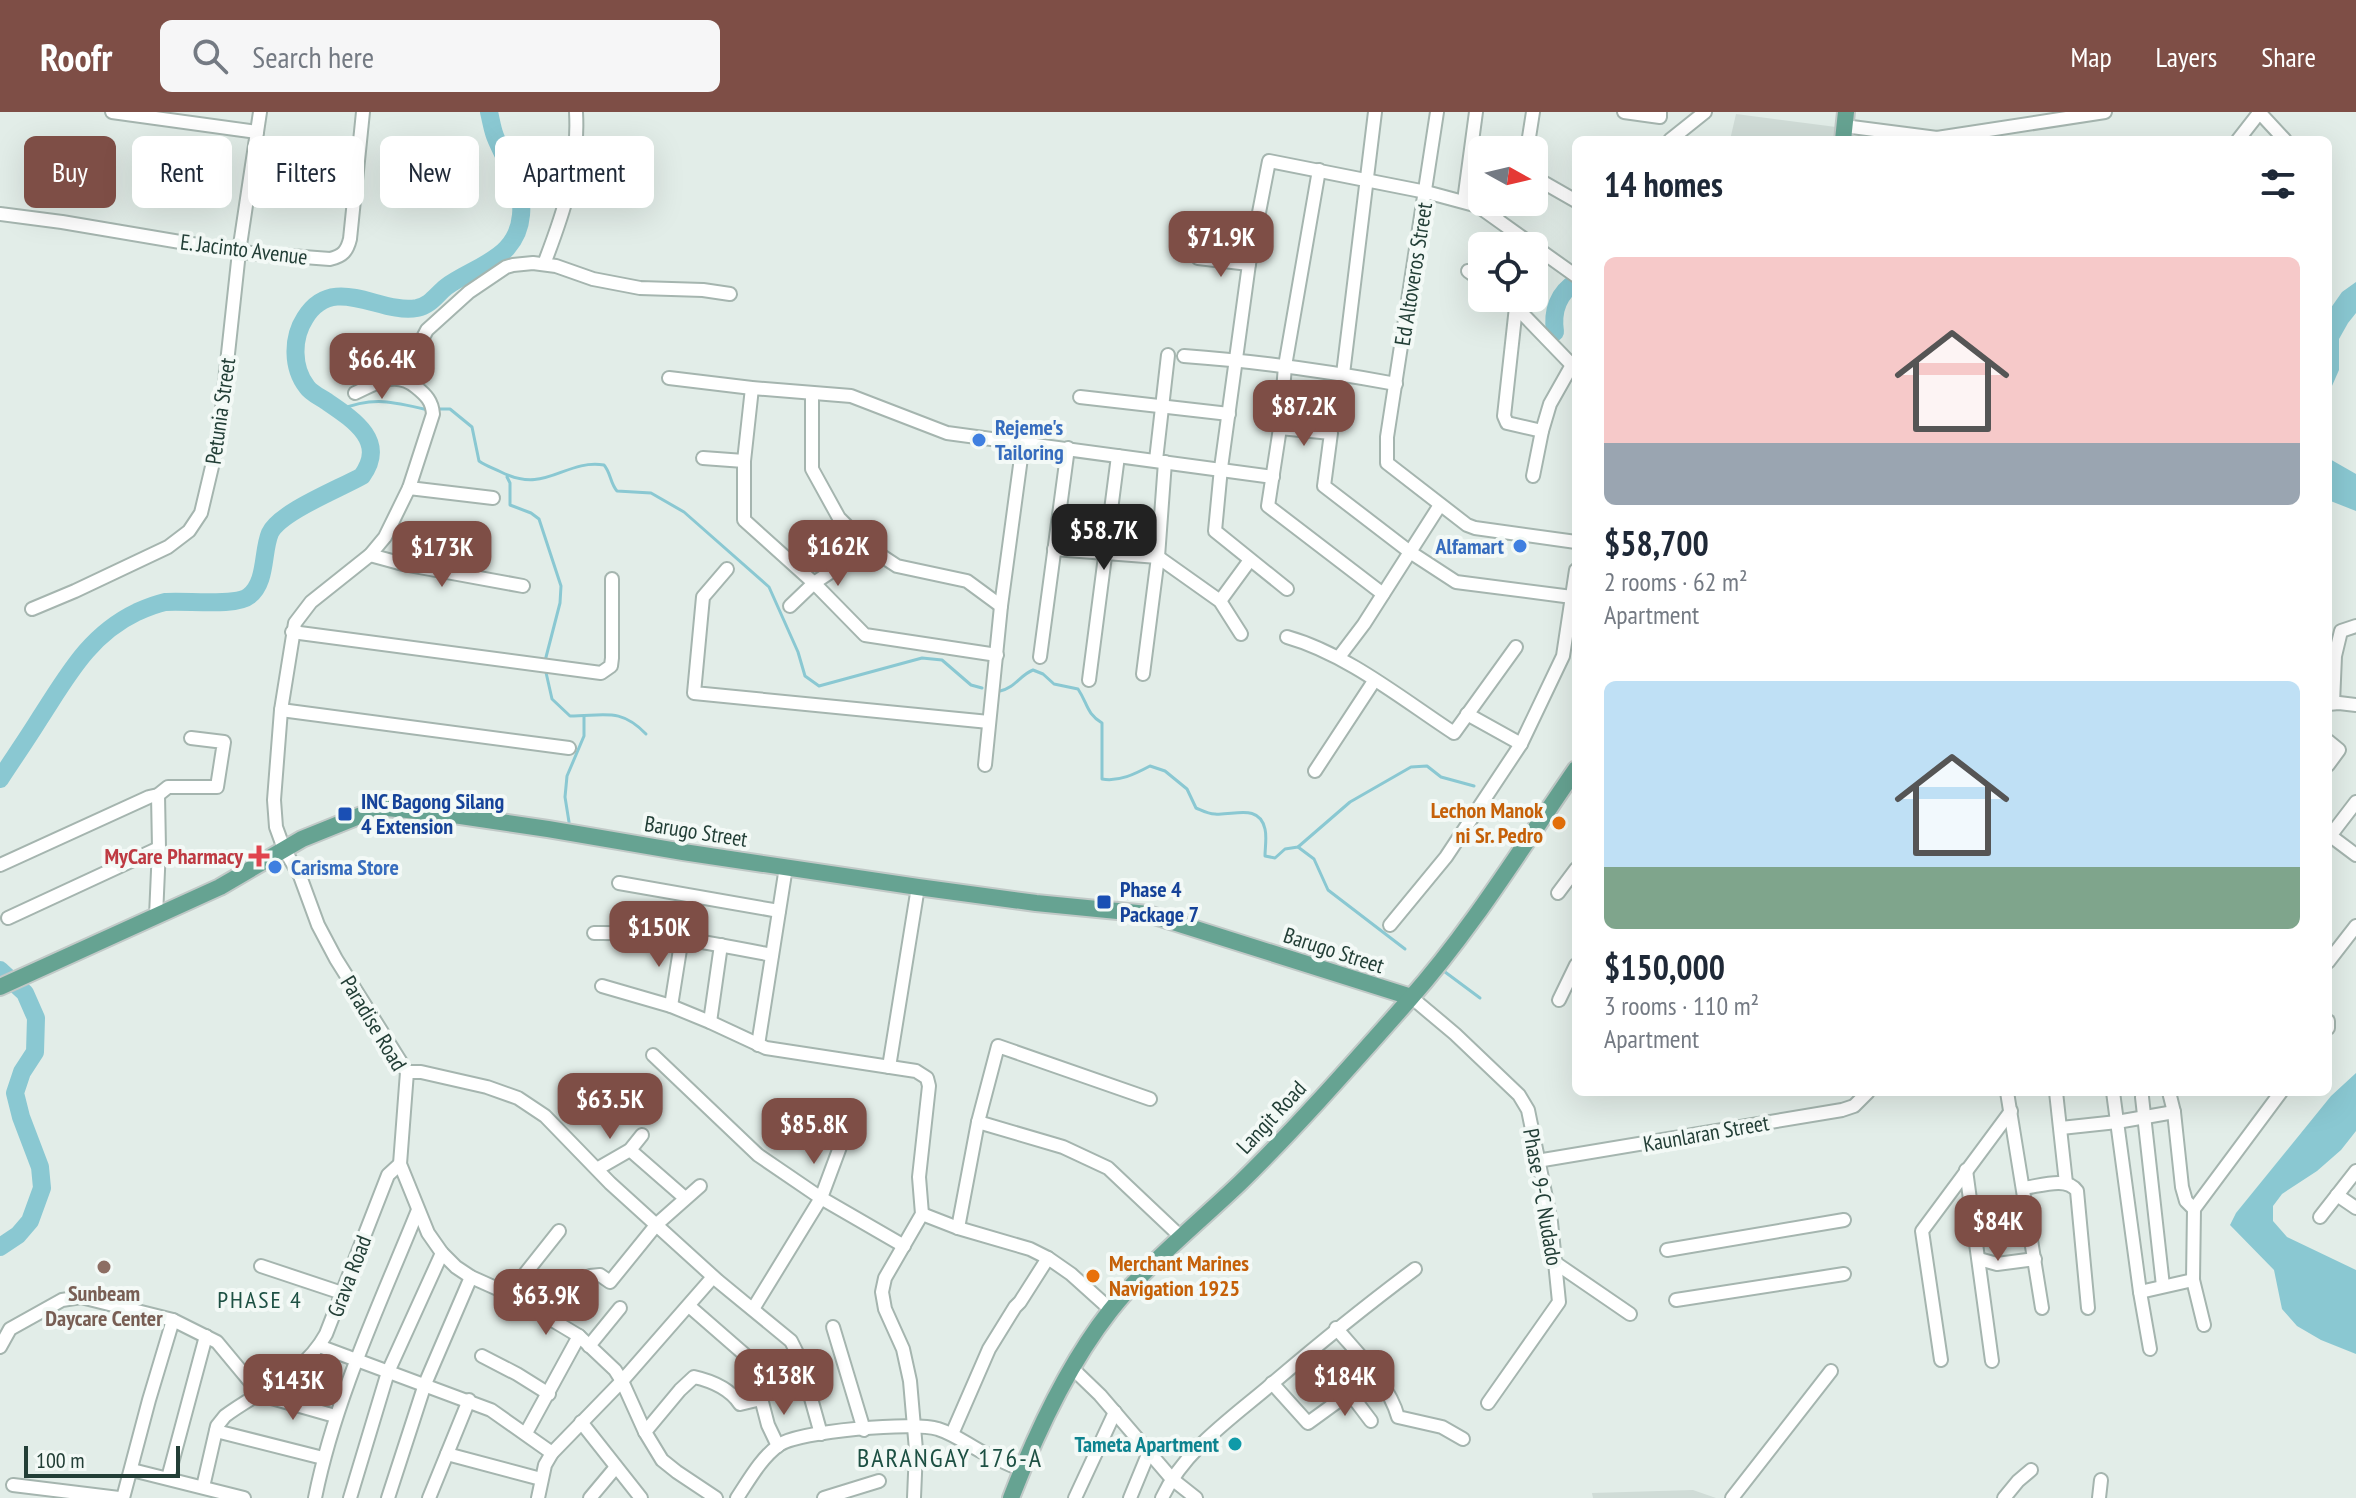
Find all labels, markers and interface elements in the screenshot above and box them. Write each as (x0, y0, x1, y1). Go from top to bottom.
search box (160, 20, 720, 92)
text: Roofr (40, 32, 112, 81)
icon: search (188, 34, 232, 78)
text: Search here (252, 37, 374, 76)
text: Map (2070, 38, 2112, 75)
text: Layers (2156, 38, 2217, 75)
text: Share (2261, 38, 2316, 75)
chip: Buy (24, 136, 116, 208)
chip: Rent (132, 136, 232, 208)
chip: Filters (248, 136, 364, 208)
chip: New (380, 136, 479, 208)
chip: Apartment (495, 136, 654, 208)
north arrow (1468, 136, 1548, 216)
map controls (1468, 136, 1548, 312)
text: 14 homes (1604, 162, 1723, 206)
icon: filters (2256, 162, 2300, 206)
street label: Ed Altoveros Street (1388, 200, 1438, 348)
pin: $71.9K (1156, 211, 1286, 279)
text: $71.9K (1187, 220, 1255, 253)
street label: E. Jacinto Avenue (179, 227, 309, 271)
button: locate (1468, 232, 1548, 312)
icon: home (1880, 309, 2024, 453)
pin: $66.4K (317, 333, 447, 401)
text: $66.4K (348, 342, 416, 375)
street label: Petunia Street (199, 356, 241, 466)
pin: $87.2K (1239, 380, 1369, 448)
text: $87.2K (1271, 389, 1337, 422)
place label: Rejeme's Tailoring (995, 413, 1064, 466)
marker: Rejeme's Tailoring (970, 431, 988, 449)
pin: $58.7K (1039, 504, 1169, 572)
text: $58.7K (1070, 513, 1138, 546)
pin: $162K (782, 520, 894, 588)
pin: $173K (386, 521, 498, 589)
text: $58,700 (1604, 521, 1709, 565)
text: $162K (806, 529, 870, 562)
text: $173K (410, 530, 474, 563)
place label: Alfamart (1435, 532, 1505, 560)
marker: Alfamart (1511, 537, 1529, 555)
text: 2 rooms · 62 m² (1604, 565, 1748, 598)
text: Apartment (1604, 598, 1699, 631)
icon: home (1880, 733, 2024, 877)
place label: INC Bagong Silang 4 Extension (361, 787, 504, 840)
place label: Lechon Manok ni Sr. Pedro (1431, 796, 1544, 849)
marker: INC Bagong Silang 4 Extension (336, 805, 354, 823)
street label: Barugo Street (642, 809, 750, 853)
marker: Lechon Manok ni Sr. Pedro (1550, 814, 1568, 832)
place label: MyCare Pharmacy (105, 842, 244, 870)
marker: MyCare Pharmacy (250, 847, 268, 865)
place label: Carisma Store (291, 853, 399, 881)
marker: Carisma Store (266, 858, 284, 876)
place label: Phase 4 Package 7 (1120, 875, 1199, 928)
marker: Phase 4 Package 7 (1095, 893, 1113, 911)
pin: $150K (603, 901, 715, 969)
text: $150K (627, 910, 691, 943)
street label: Barugo Street (1280, 921, 1388, 979)
text: $150,000 (1604, 945, 1725, 989)
street label: Paradise Road (335, 970, 413, 1076)
text: 3 rooms · 110 m² (1604, 989, 1759, 1022)
text: Apartment (1604, 1022, 1699, 1055)
pin: $63.5K (545, 1073, 675, 1141)
street label: Langit Road (1230, 1075, 1312, 1159)
text: $63.5K (576, 1082, 644, 1115)
pin: $85.8K (749, 1098, 879, 1166)
text: $85.8K (780, 1107, 848, 1140)
street label: Kaunlaran Street (1641, 1108, 1771, 1158)
street label: Phase 9-C Nudado (1517, 1126, 1569, 1268)
pin: $84K (1951, 1195, 2045, 1263)
text: $84K (1973, 1204, 2023, 1237)
street label: Grava Road (321, 1231, 377, 1321)
place label: Merchant Marines Navigation 1925 (1109, 1249, 1249, 1302)
marker: Sunbeam Daycare Center (95, 1258, 113, 1276)
marker: Merchant Marines Navigation 1925 (1084, 1267, 1102, 1285)
pin: $63.9K (481, 1269, 611, 1337)
text: $63.9K (512, 1278, 580, 1311)
place label: Sunbeam Daycare Center (45, 1279, 163, 1332)
district label: PHASE 4 (217, 1284, 303, 1315)
pin: $138K (728, 1349, 840, 1417)
pin: $184K (1289, 1350, 1401, 1418)
pin: $143K (237, 1354, 349, 1422)
text: $138K (752, 1358, 816, 1391)
text: $184K (1313, 1359, 1377, 1392)
text: $143K (261, 1363, 325, 1396)
place label: Tameta Apartment (1075, 1430, 1220, 1458)
marker: Tameta Apartment (1226, 1435, 1244, 1453)
district label: BARANGAY 176-A (857, 1441, 1043, 1474)
scale bar (24, 1442, 180, 1478)
text: 100 m (36, 1446, 85, 1474)

